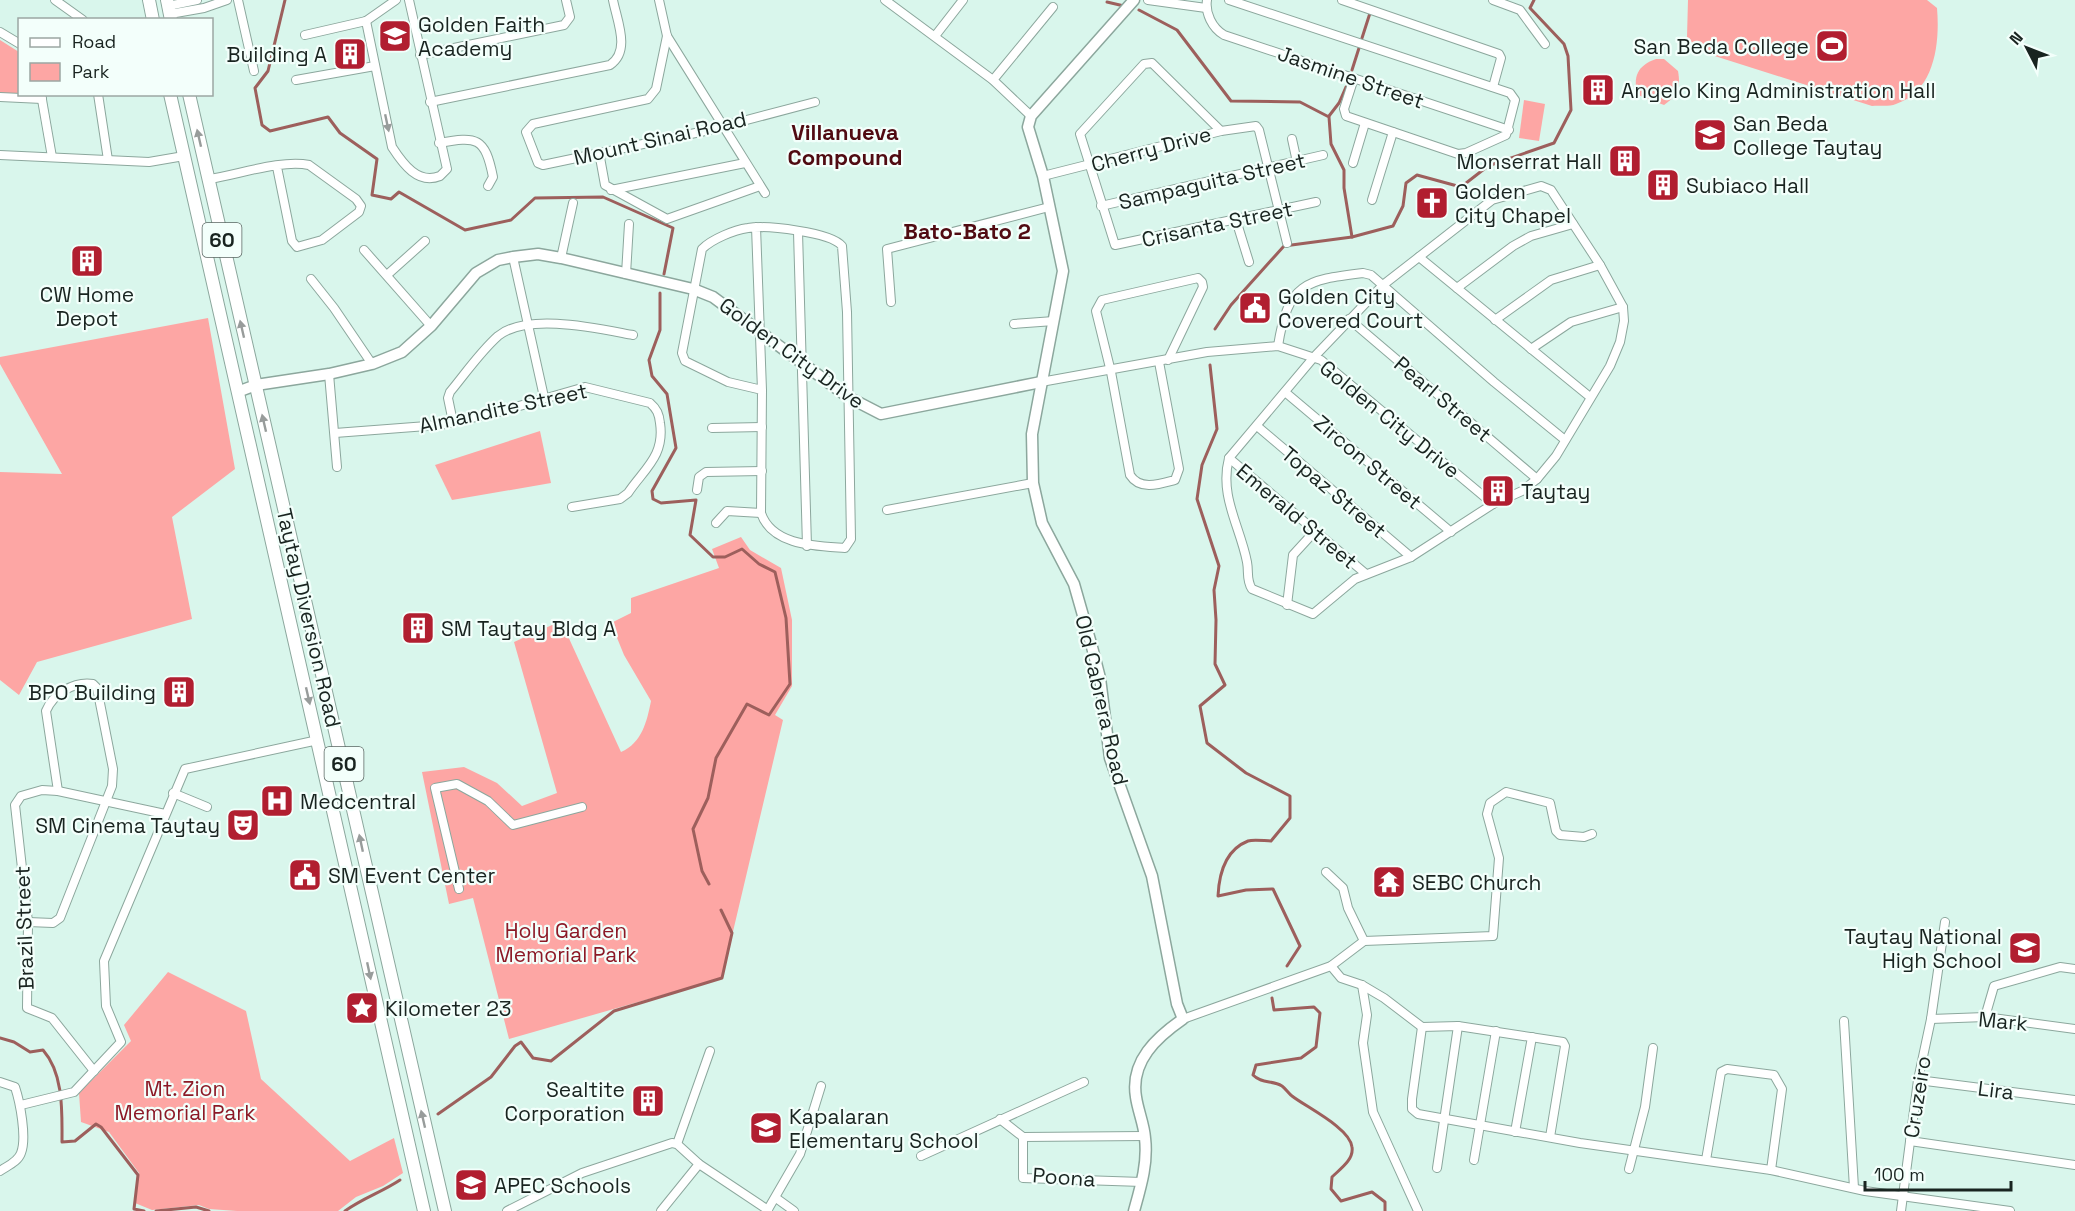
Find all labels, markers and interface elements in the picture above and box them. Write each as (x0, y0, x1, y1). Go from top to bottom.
place label: Golden Faith Academy (418, 11, 545, 62)
legend (18, 18, 213, 96)
school or university icon: Golden Faith Academy (377, 18, 413, 54)
north arrow (1997, 18, 2057, 78)
text: N (2005, 27, 2028, 49)
sports icon: San Beda College (1814, 28, 1850, 64)
text: Road (72, 30, 116, 53)
place label: San Beda College (1633, 33, 1809, 60)
building icon: Building A (332, 36, 368, 72)
street label: Jasmine Street (1274, 39, 1428, 115)
place label: Building A (227, 41, 327, 68)
text: Park (72, 60, 110, 83)
building icon: Angelo King Administration Hall (1580, 72, 1616, 108)
place label: Angelo King Administration Hall (1621, 77, 1936, 104)
street label: Mount Sinai Road (571, 105, 749, 171)
place label: San Beda College Taytay (1733, 110, 1882, 161)
one-way arrow (383, 114, 392, 133)
school or university icon: San Beda College Taytay (1692, 117, 1728, 153)
district label: Villanueva Compound (787, 118, 903, 171)
street label: Cherry Drive (1088, 120, 1214, 178)
one-way arrow (194, 129, 203, 148)
building icon: Monserrat Hall (1607, 143, 1643, 179)
street label: Sampaguita Street (1116, 146, 1308, 216)
place label: Monserrat Hall (1456, 148, 1602, 175)
building icon: Subiaco Hall (1645, 167, 1681, 203)
place label: Subiaco Hall (1686, 172, 1809, 199)
place label: Golden City Chapel (1455, 178, 1571, 229)
church icon: Golden City Chapel (1414, 185, 1450, 221)
street label: Crisanta Street (1139, 195, 1295, 253)
district label: Bato-Bato 2 (903, 217, 1031, 245)
road number: 60 (202, 223, 242, 257)
building icon: CW Home Depot (69, 243, 105, 279)
place label: CW Home Depot (40, 281, 134, 332)
place label: Golden City Covered Court (1278, 283, 1423, 334)
public building icon: Golden City Covered Court (1237, 290, 1273, 326)
street label: Golden City Drive (714, 291, 870, 415)
one-way arrow (237, 319, 247, 338)
street label: Pearl Street (1389, 350, 1497, 448)
street label: Golden City Drive (1314, 354, 1466, 484)
street label: Almandite Street (416, 377, 590, 439)
street label: Zircon Street (1308, 409, 1428, 515)
one-way arrow (258, 414, 268, 432)
street label: Topaz Street (1276, 440, 1392, 544)
street label: Emerald Street (1231, 457, 1363, 575)
building icon: Taytay (1480, 473, 1516, 509)
place label: Taytay (1521, 478, 1590, 505)
street label: Taytay Diversion Road (271, 506, 347, 730)
building icon: SM Taytay Bldg A (400, 610, 436, 646)
street label: Old Cabrera Road (1069, 612, 1135, 788)
place label: SM Taytay Bldg A (441, 615, 616, 642)
building icon: BPO Building (161, 674, 197, 710)
place label: BPO Building (28, 679, 156, 706)
one-way arrow (304, 687, 314, 706)
road number: 60 (324, 747, 364, 781)
hospital icon: Medcentral (259, 783, 295, 819)
place label: Medcentral (300, 788, 416, 815)
theatre icon: SM Cinema Taytay (225, 807, 261, 843)
place label: SM Cinema Taytay (35, 812, 220, 839)
one-way arrow (356, 834, 365, 853)
public building icon: SM Event Center (287, 857, 323, 893)
place label: SM Event Center (328, 862, 495, 889)
temple icon: SEBC Church (1371, 864, 1407, 900)
street label: Brazil Street (8, 865, 40, 991)
place label: SEBC Church (1412, 869, 1541, 896)
park label: Holy Garden Memorial Park (496, 917, 637, 968)
place label: Taytay National High School (1844, 923, 2002, 974)
school or university icon: Taytay National High School (2007, 930, 2043, 966)
one-way arrow (365, 961, 375, 980)
place icon: Kilometer 23 (344, 990, 380, 1026)
place label: Kilometer 23 (385, 995, 511, 1022)
street label: Mark (1977, 1005, 2029, 1037)
street label: Cruzeiro (1897, 1054, 1937, 1140)
street label: Lira (1976, 1074, 2016, 1106)
park label: Mt. Zion Memorial Park (115, 1075, 256, 1126)
place label: Sealtite Corporation (504, 1076, 625, 1127)
building icon: Sealtite Corporation (630, 1083, 666, 1119)
place label: Kapalaran Elementary School (789, 1103, 979, 1154)
one-way arrow (418, 1110, 428, 1128)
school or university icon: Kapalaran Elementary School (748, 1110, 784, 1146)
scale bar (1865, 1154, 2010, 1192)
street label: Poona (1032, 1161, 1096, 1193)
text: 100 m (1874, 1163, 1925, 1186)
school or university icon: APEC Schools (453, 1167, 489, 1203)
place label: APEC Schools (494, 1172, 631, 1199)

